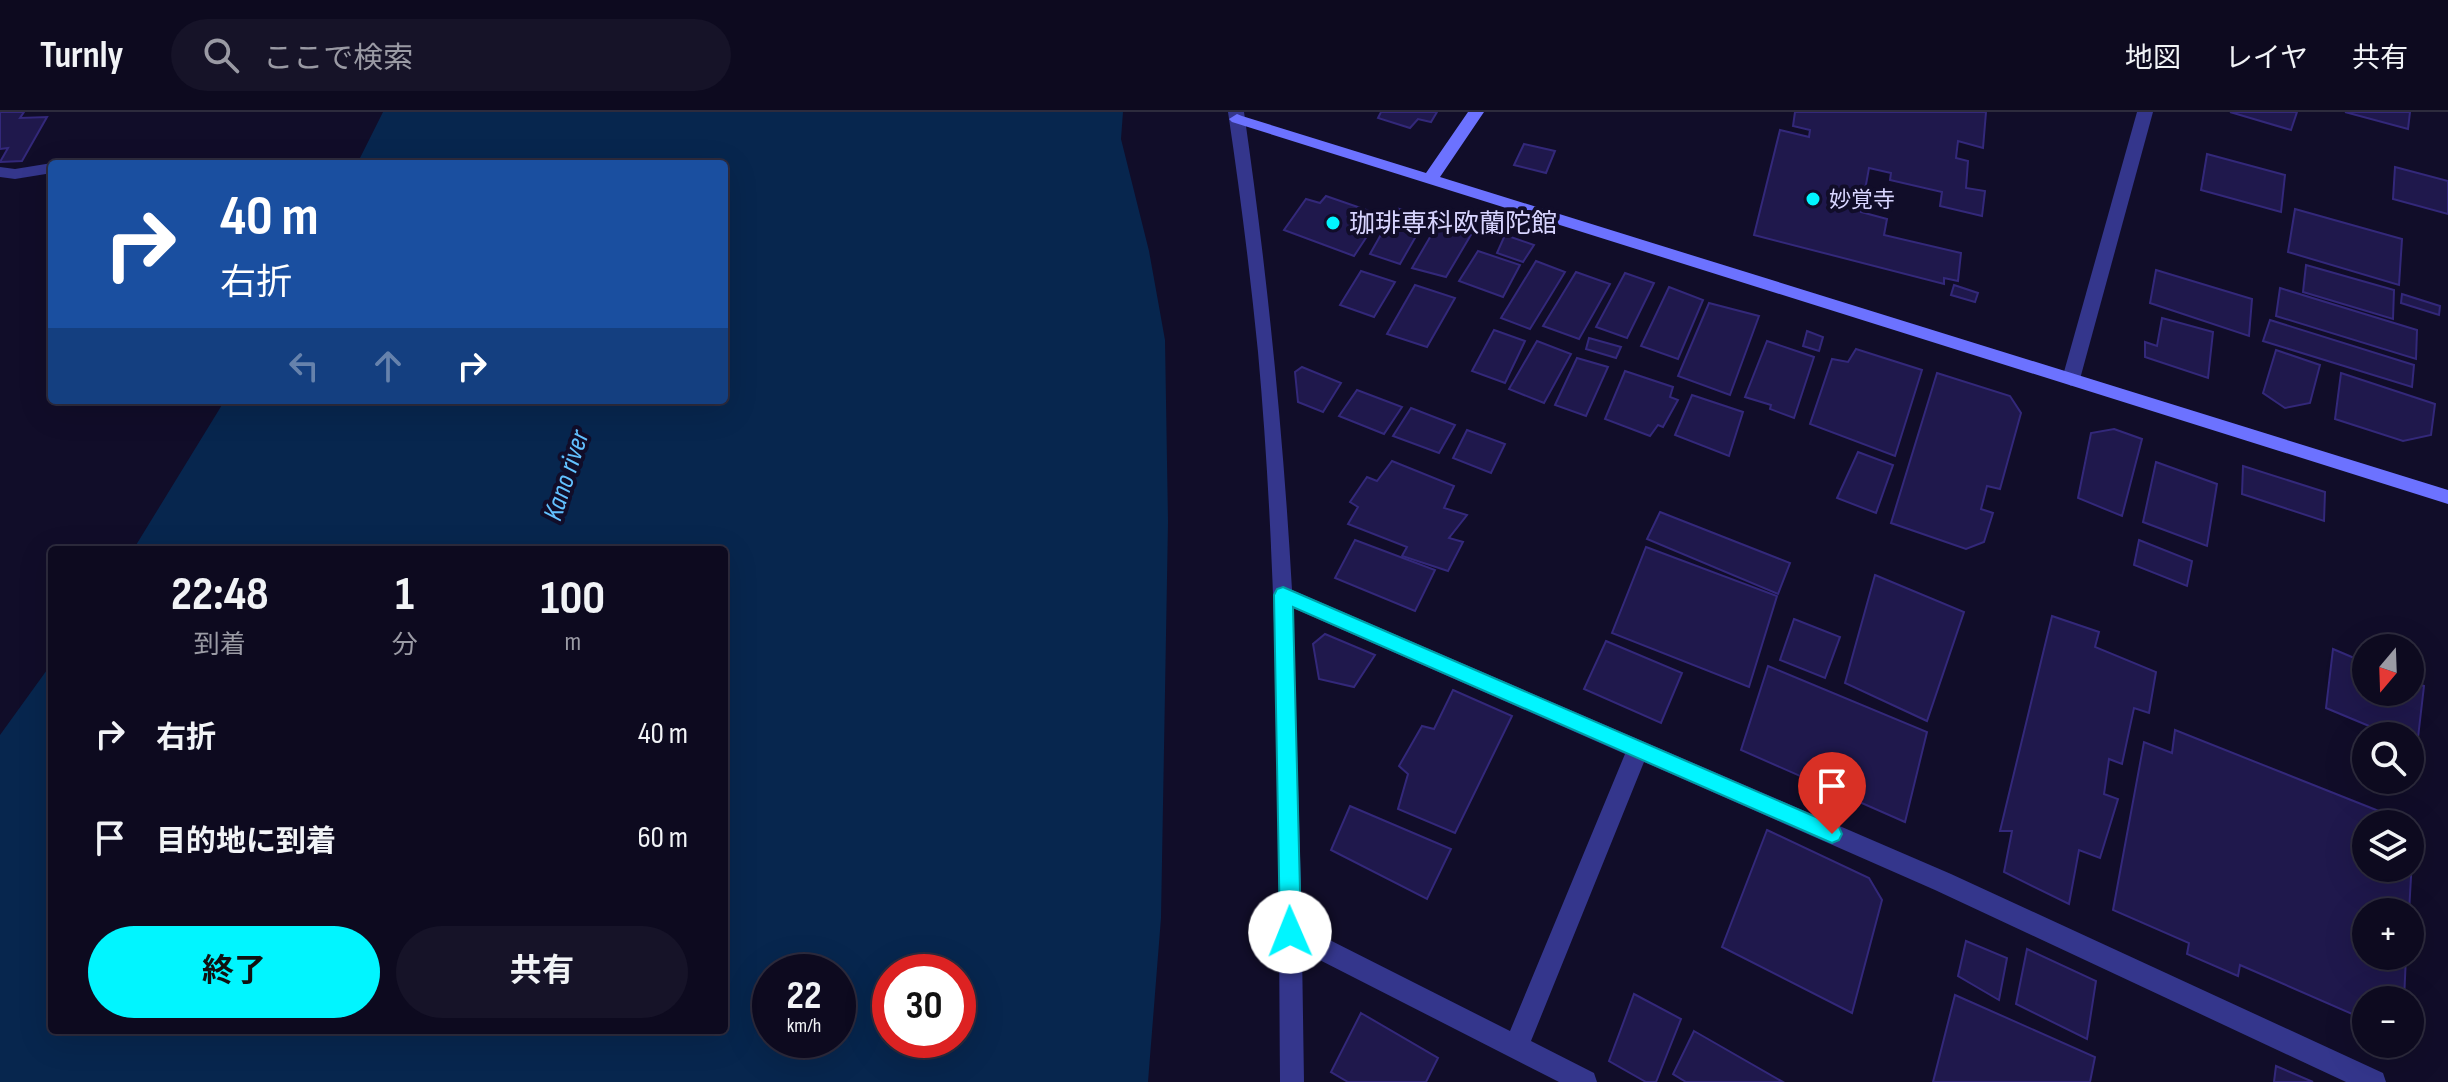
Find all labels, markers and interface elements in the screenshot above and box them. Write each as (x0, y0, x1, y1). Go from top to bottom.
search box (171, 19, 731, 91)
text: Turnly (40, 33, 123, 78)
icon: search (199, 33, 243, 77)
text: ここで検索 (263, 41, 413, 77)
text: 地図 (2125, 42, 2181, 75)
text: レイヤ (2225, 42, 2308, 75)
text: 共有 (2352, 42, 2408, 75)
text: 40 m (220, 184, 319, 251)
place label: 妙覚寺 (1829, 187, 1895, 214)
marker: 妙覚寺 (1804, 190, 1822, 208)
icon: right (88, 192, 192, 296)
place label: 珈琲専科欧蘭陀館 (1349, 209, 1557, 240)
marker: 珈琲専科欧蘭陀館 (1324, 214, 1342, 232)
text: 右折 (220, 262, 292, 305)
icon: left (282, 344, 326, 388)
icon: ahead (366, 344, 410, 388)
icon: right (450, 344, 494, 388)
water label: Kano river (536, 425, 597, 525)
text: 22:48 (171, 566, 269, 623)
text: 1 (395, 566, 414, 623)
text: 100 (541, 570, 605, 627)
text: m (564, 627, 581, 658)
text: 到着 (194, 630, 246, 661)
text: 分 (392, 630, 418, 661)
north arrow (2352, 634, 2424, 706)
map controls (2352, 634, 2424, 1058)
icon: right (88, 712, 132, 756)
text: 40 m (638, 716, 688, 752)
text: 右折 (156, 720, 216, 756)
button: search (2352, 722, 2424, 794)
pin (1798, 752, 1866, 834)
icon: arrive (1810, 764, 1854, 808)
button: layers (2352, 810, 2424, 882)
icon: arrive (88, 816, 132, 860)
text: 60 m (637, 820, 688, 856)
text: 目的地に到着 (156, 824, 336, 860)
position arrow (1248, 890, 1332, 974)
button: + (2352, 898, 2424, 970)
button: 終了 (88, 926, 380, 1018)
button: 共有 (396, 926, 688, 1018)
speed limit sign: 30 (872, 954, 976, 1058)
text: 22 (786, 972, 822, 1020)
button: − (2352, 986, 2424, 1058)
text: km/h (787, 1014, 821, 1038)

